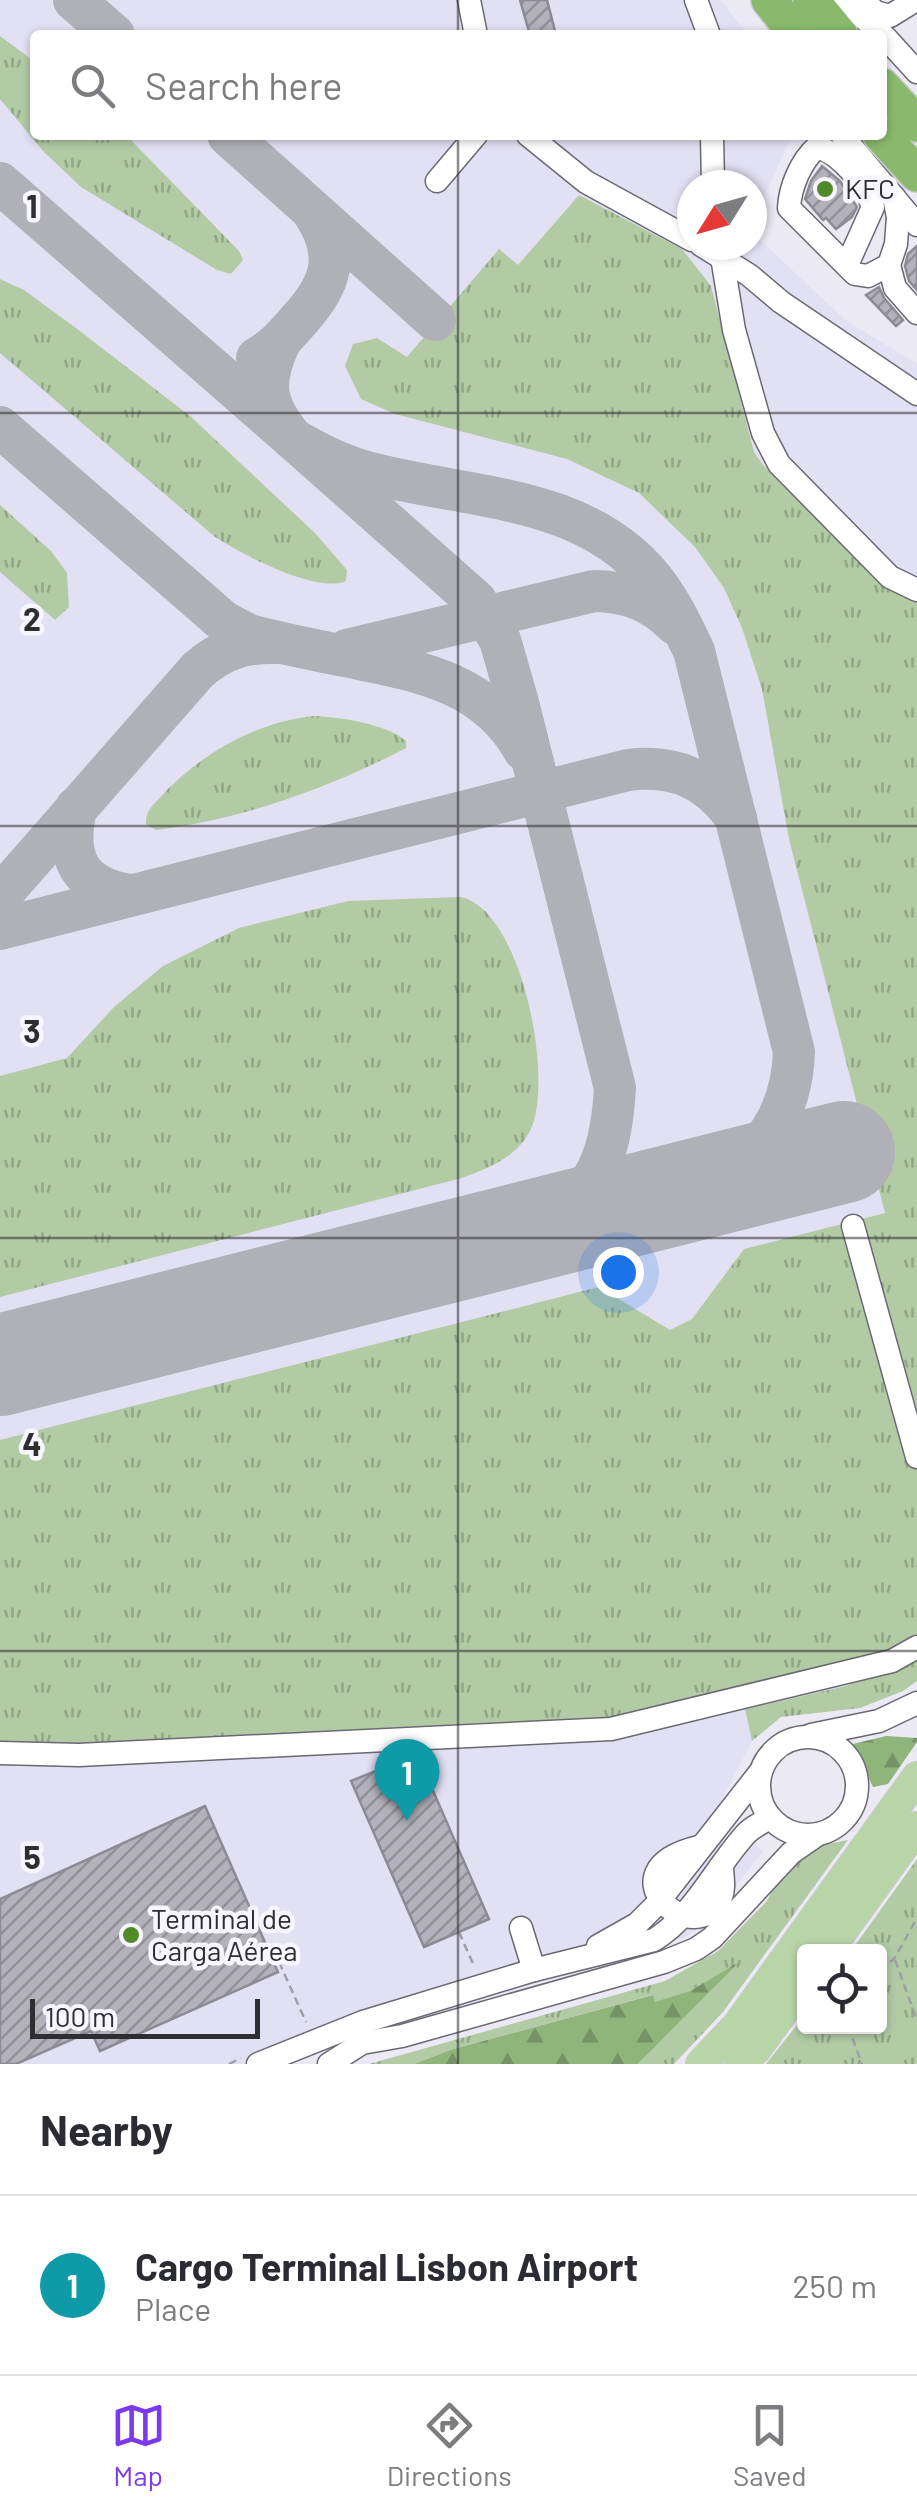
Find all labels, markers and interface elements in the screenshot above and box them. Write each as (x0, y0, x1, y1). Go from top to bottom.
search box (30, 30, 887, 140)
icon: search (65, 58, 120, 113)
text: Search here (145, 62, 343, 108)
north arrow (677, 170, 767, 260)
place label: KFC (845, 171, 895, 205)
marker: KFC (814, 178, 836, 200)
text: 1 (26, 186, 38, 224)
text: 2 (23, 599, 41, 637)
text: 3 (23, 1011, 41, 1049)
your location (593, 1247, 644, 1298)
text: 4 (22, 1424, 42, 1462)
pin: 1 (374, 1738, 440, 1821)
text: 5 (23, 1837, 41, 1875)
place label: Terminal de Carga Aérea (151, 1901, 298, 1967)
marker: Terminal de Carga Aérea (120, 1924, 142, 1946)
map controls (797, 1944, 887, 2034)
button: locate (797, 1944, 887, 2034)
scale bar (30, 1994, 260, 2038)
text: 100 m (45, 1999, 115, 2033)
text: Nearby (40, 2104, 173, 2154)
text: Cargo Terminal Lisbon Airport (135, 2243, 638, 2289)
text: 1 (67, 2266, 78, 2304)
text: 250 m (792, 2266, 877, 2304)
text: Place (135, 2289, 211, 2327)
tab: Map (111, 2398, 166, 2492)
tab: Directions (387, 2398, 512, 2492)
tab: Saved (733, 2398, 806, 2492)

